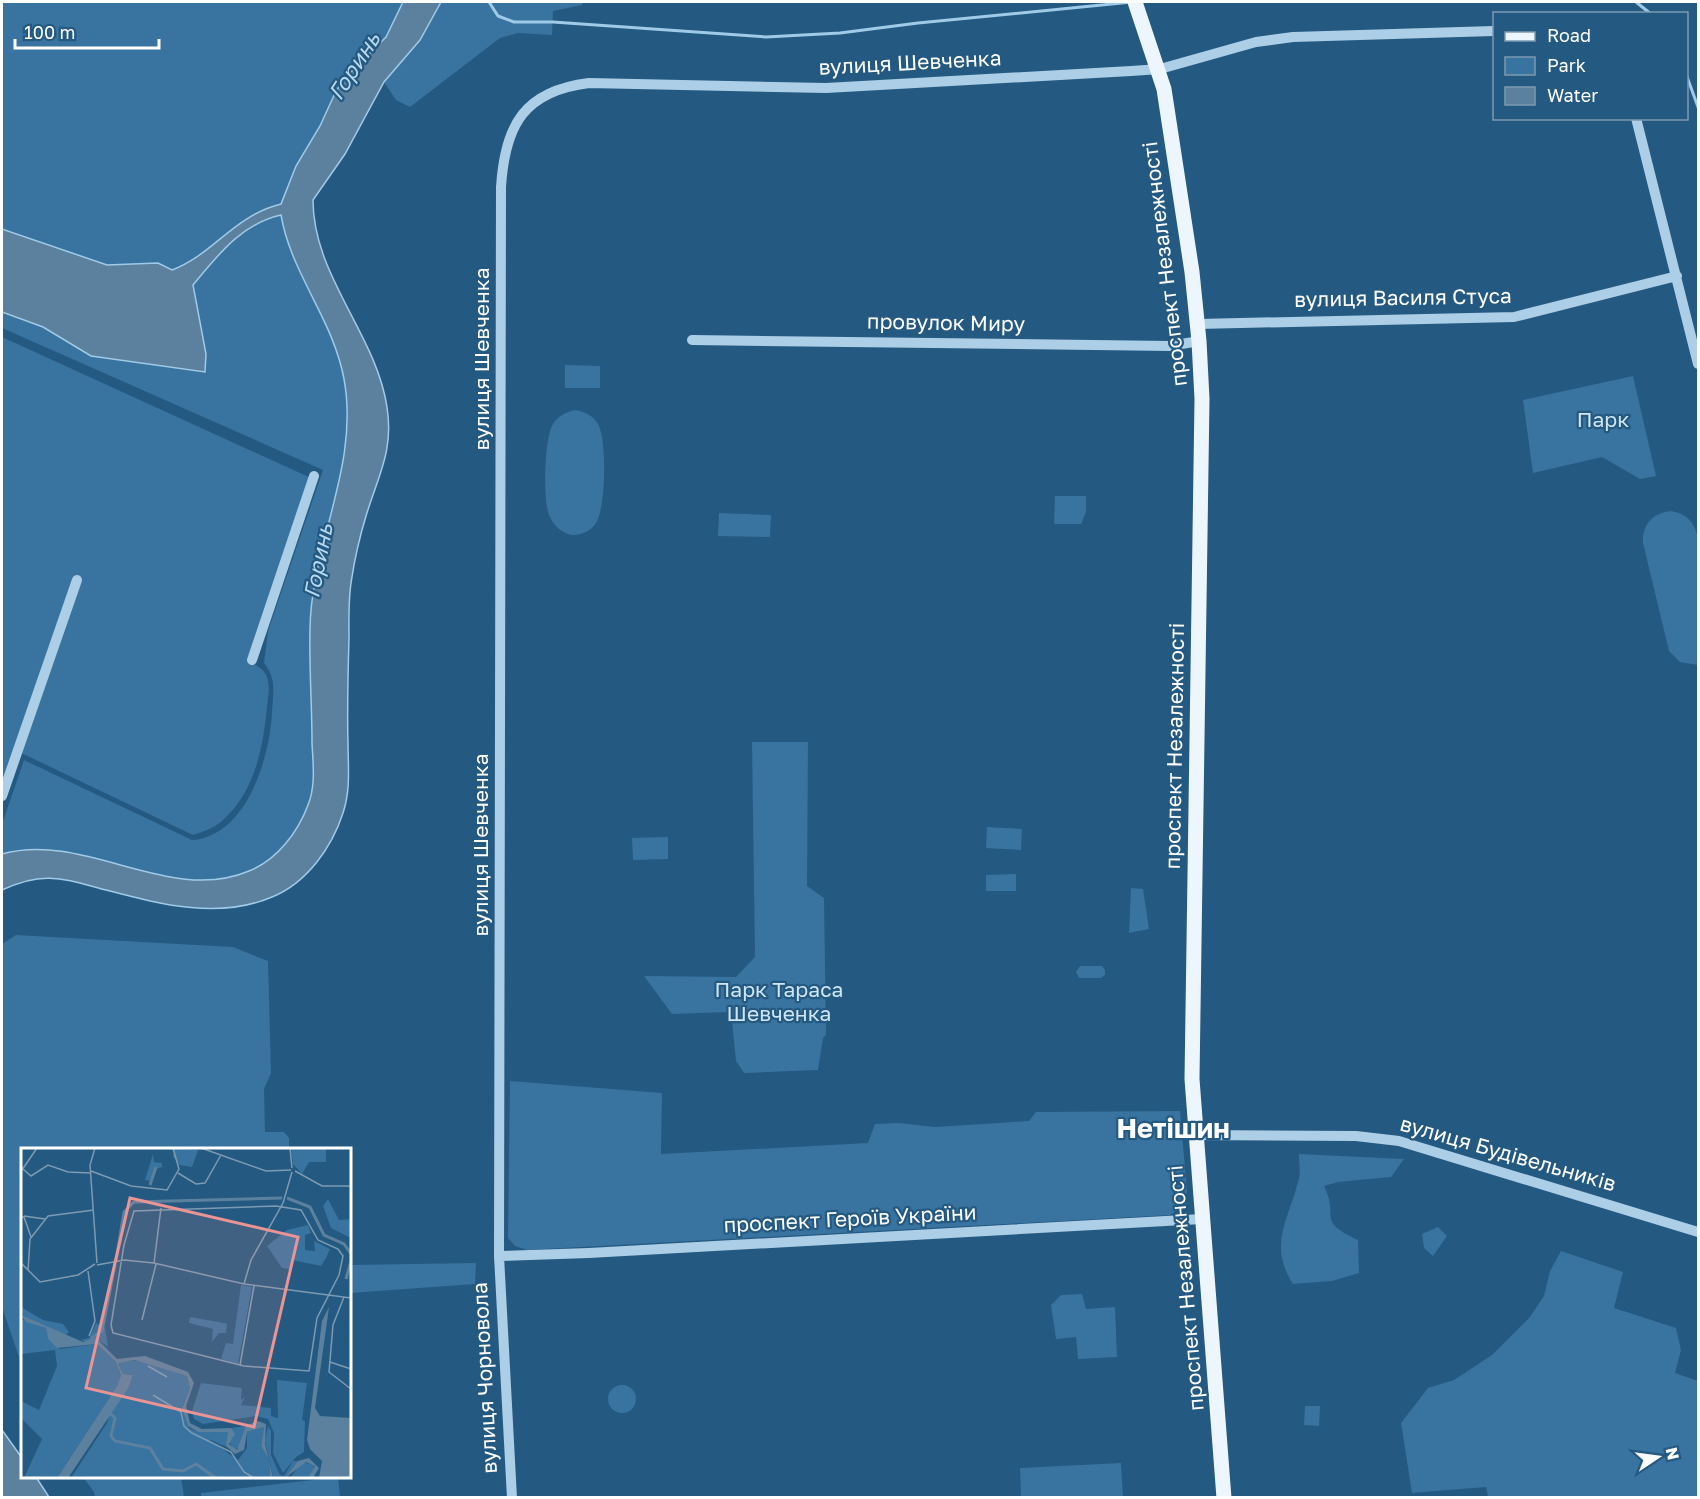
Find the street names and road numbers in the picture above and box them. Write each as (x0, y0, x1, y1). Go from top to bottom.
street label: вулиця Шевченка (818, 44, 1002, 80)
street label: проспект Незалежності (1136, 140, 1192, 388)
street label: вулиця Шевченка (468, 267, 494, 451)
street label: вулиця Василя Стуса (1294, 282, 1512, 312)
street label: провулок Миру (867, 308, 1026, 336)
street label: проспект Незалежності (1159, 622, 1189, 869)
street label: вулиця Шевченка (467, 753, 493, 937)
street label: вулиця Будівельників (1397, 1110, 1619, 1196)
street label: проспект Незалежності (1161, 1164, 1209, 1412)
street label: проспект Героїв України (723, 1198, 977, 1238)
street label: вулиця Чорновола (466, 1282, 502, 1474)

